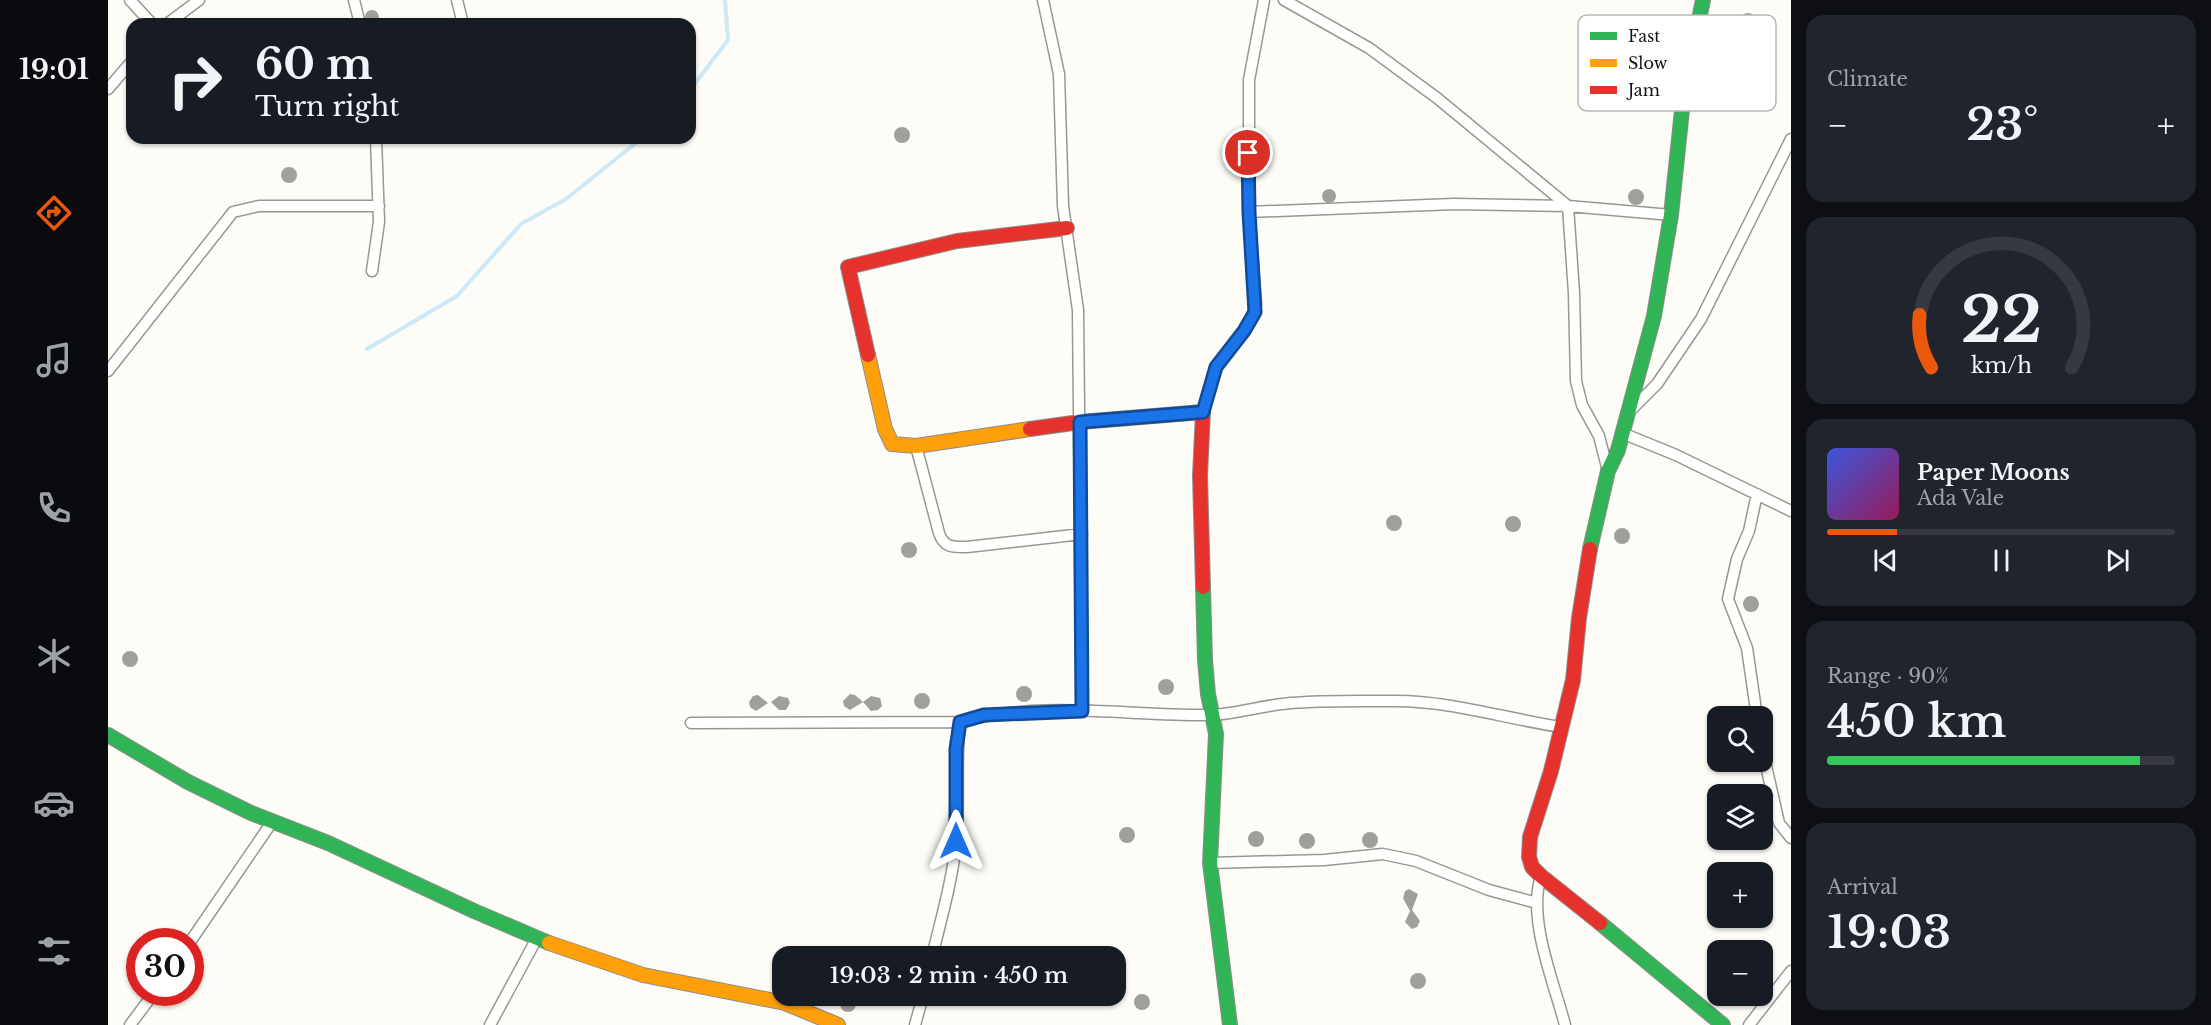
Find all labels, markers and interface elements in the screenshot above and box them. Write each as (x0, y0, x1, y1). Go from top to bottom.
legend (1578, 15, 1776, 111)
text: Fast (1628, 26, 1660, 46)
text: 60 m (255, 38, 373, 90)
icon: right (156, 42, 234, 120)
text: 19:01 (19, 53, 89, 86)
text: Slow (1628, 53, 1668, 73)
text: Climate (1827, 67, 1908, 91)
text: Jam (1626, 80, 1660, 100)
text: Turn right (255, 90, 399, 123)
text: 23° (1966, 96, 2039, 152)
text: − (1827, 105, 1848, 146)
text: + (2157, 105, 2175, 146)
pin (1222, 127, 1273, 178)
icon: arrive (1231, 136, 1264, 169)
icon: directions (33, 192, 75, 234)
text: 22 (1960, 281, 2042, 359)
icon: music (33, 339, 75, 381)
text: km/h (1971, 352, 2032, 379)
text: Paper Moons (1917, 459, 2070, 486)
text: Ada Vale (1917, 486, 2004, 510)
icon: phone (33, 487, 75, 529)
icon: previous (1869, 544, 1902, 577)
icon: pause (1985, 544, 2018, 577)
icon: next (2101, 544, 2134, 577)
icon: climate (33, 635, 75, 677)
text: Range · 90% (1827, 664, 1949, 688)
text: 450 km (1827, 693, 2006, 749)
map controls (1707, 706, 1773, 1006)
button: search (1707, 706, 1773, 772)
icon: car (33, 782, 75, 824)
button: layers (1707, 784, 1773, 850)
position arrow (924, 809, 988, 873)
button: + (1707, 862, 1773, 928)
text: Arrival (1827, 875, 1898, 899)
text: 19:03 (1827, 904, 1951, 960)
speed limit sign: 30 (126, 928, 204, 1006)
icon: filters (33, 930, 75, 972)
button: − (1707, 940, 1773, 1006)
text: 19:03 · 2 min · 450 m (830, 962, 1068, 989)

